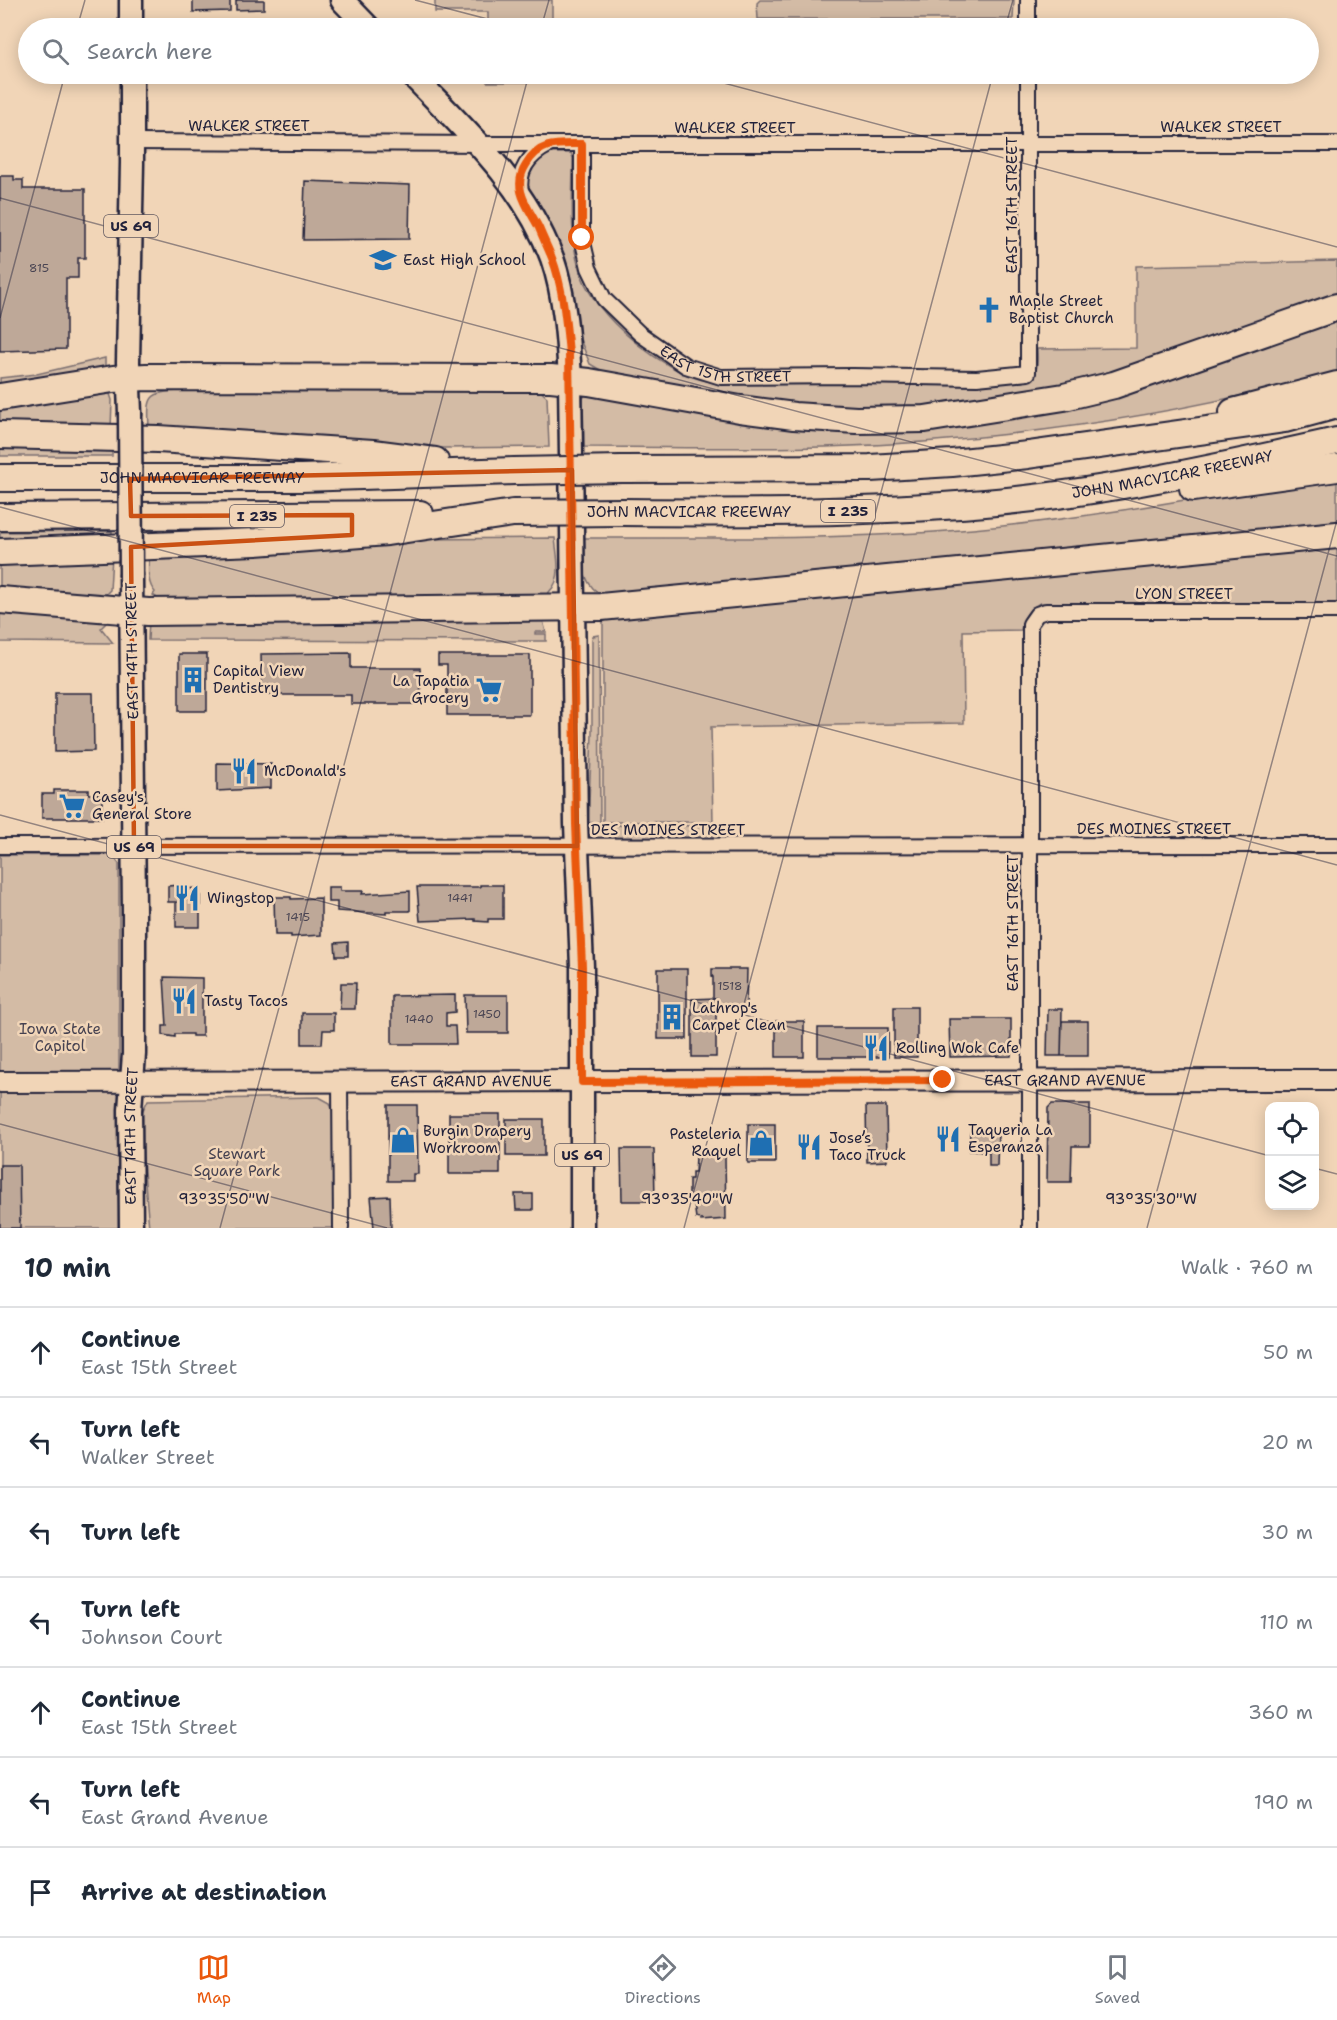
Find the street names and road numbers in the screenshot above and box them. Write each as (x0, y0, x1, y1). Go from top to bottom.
street label: WALKER STREET (188, 116, 310, 136)
street label: WALKER STREET (1160, 117, 1282, 137)
street label: WALKER STREET (674, 118, 796, 138)
street label: EAST 16TH STREET (1002, 137, 1022, 273)
road number: US 69 (104, 215, 158, 237)
street label: EAST 15TH STREET (656, 341, 791, 387)
street label: JOHN MACVICAR FREEWAY (1070, 445, 1275, 503)
street label: JOHN MACVICAR FREEWAY (100, 468, 304, 488)
road number: I 235 (821, 500, 875, 522)
street label: JOHN MACVICAR FREEWAY (587, 502, 791, 522)
road number: I 235 (230, 505, 284, 527)
street label: EAST 14TH STREET (121, 582, 143, 720)
street label: LYON STREET (1135, 584, 1233, 604)
street label: DES MOINES STREET (1077, 819, 1231, 839)
street label: DES MOINES STREET (591, 820, 745, 840)
road number: US 69 (107, 836, 161, 858)
street label: EAST 16TH STREET (1003, 855, 1023, 991)
street label: EAST 14TH STREET (120, 1067, 143, 1205)
street label: EAST GRAND AVENUE (984, 1070, 1146, 1091)
street label: EAST GRAND AVENUE (390, 1071, 552, 1091)
road number: US 69 (555, 1144, 609, 1166)

